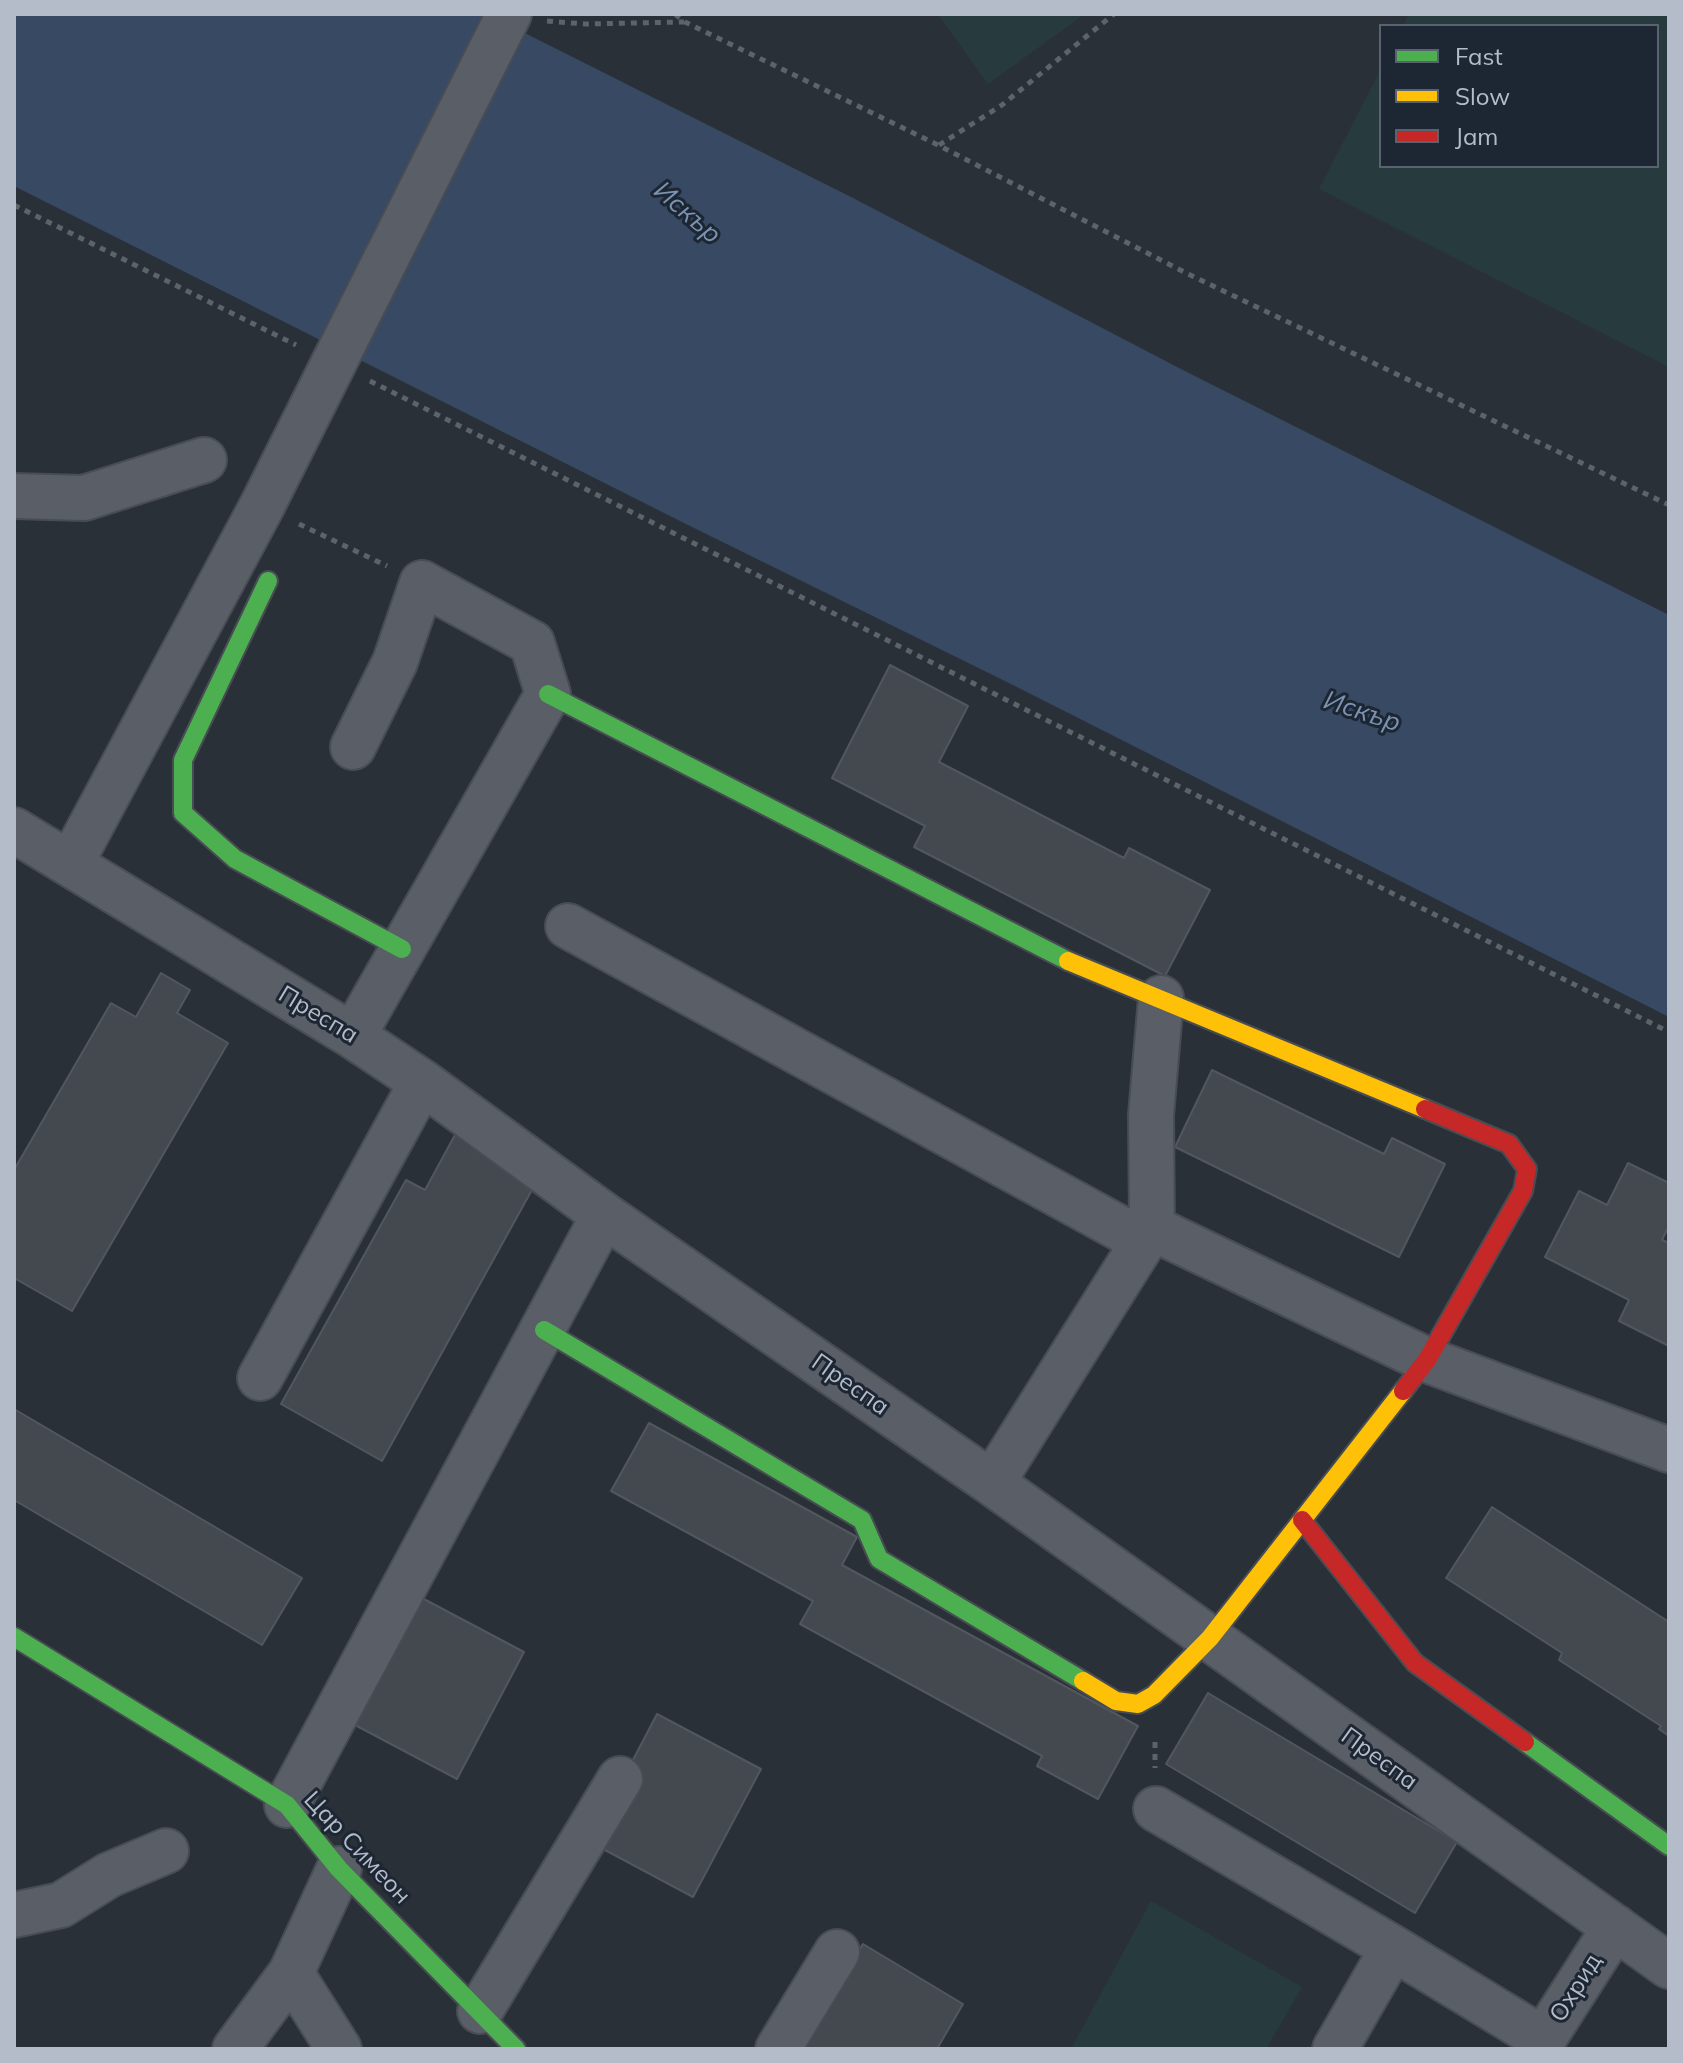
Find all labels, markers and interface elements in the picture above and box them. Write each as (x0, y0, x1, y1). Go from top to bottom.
legend (1379, 24, 1659, 168)
text: Fast (1455, 41, 1503, 71)
text: Slow (1455, 81, 1510, 111)
text: Jam (1455, 121, 1498, 151)
water label: Искър (647, 175, 727, 251)
water label: Искър (1320, 685, 1404, 739)
street label: Преспа (273, 980, 363, 1050)
street label: Преспа (806, 1348, 894, 1422)
street label: Преспа (1335, 1722, 1423, 1796)
street label: Цар Симеон (298, 1786, 416, 1910)
street label: Охрид (1544, 1949, 1608, 2027)

